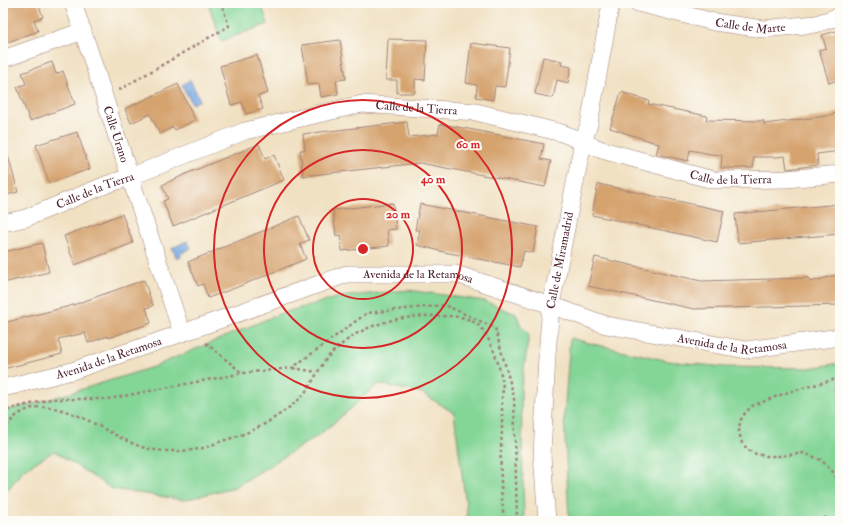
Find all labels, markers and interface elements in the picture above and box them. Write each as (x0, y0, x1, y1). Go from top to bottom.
street label: Calle de Marte (714, 15, 786, 38)
street label: Calle de la Tierra (375, 98, 459, 119)
street label: Calle Urano (100, 104, 132, 165)
text: 60 m (456, 137, 481, 152)
street label: Calle de la Tierra (688, 167, 773, 188)
street label: Calle de la Tierra (54, 169, 137, 213)
text: 40 m (420, 172, 446, 187)
text: 20 m (386, 207, 411, 222)
street label: Calle de Miramadrid (543, 210, 577, 310)
centre of rings (356, 242, 370, 256)
street label: Avenida de la Retamosa (362, 267, 476, 287)
street label: Avenida de la Retamosa (675, 331, 789, 358)
street label: Avenida de la Retamosa (53, 333, 165, 383)

